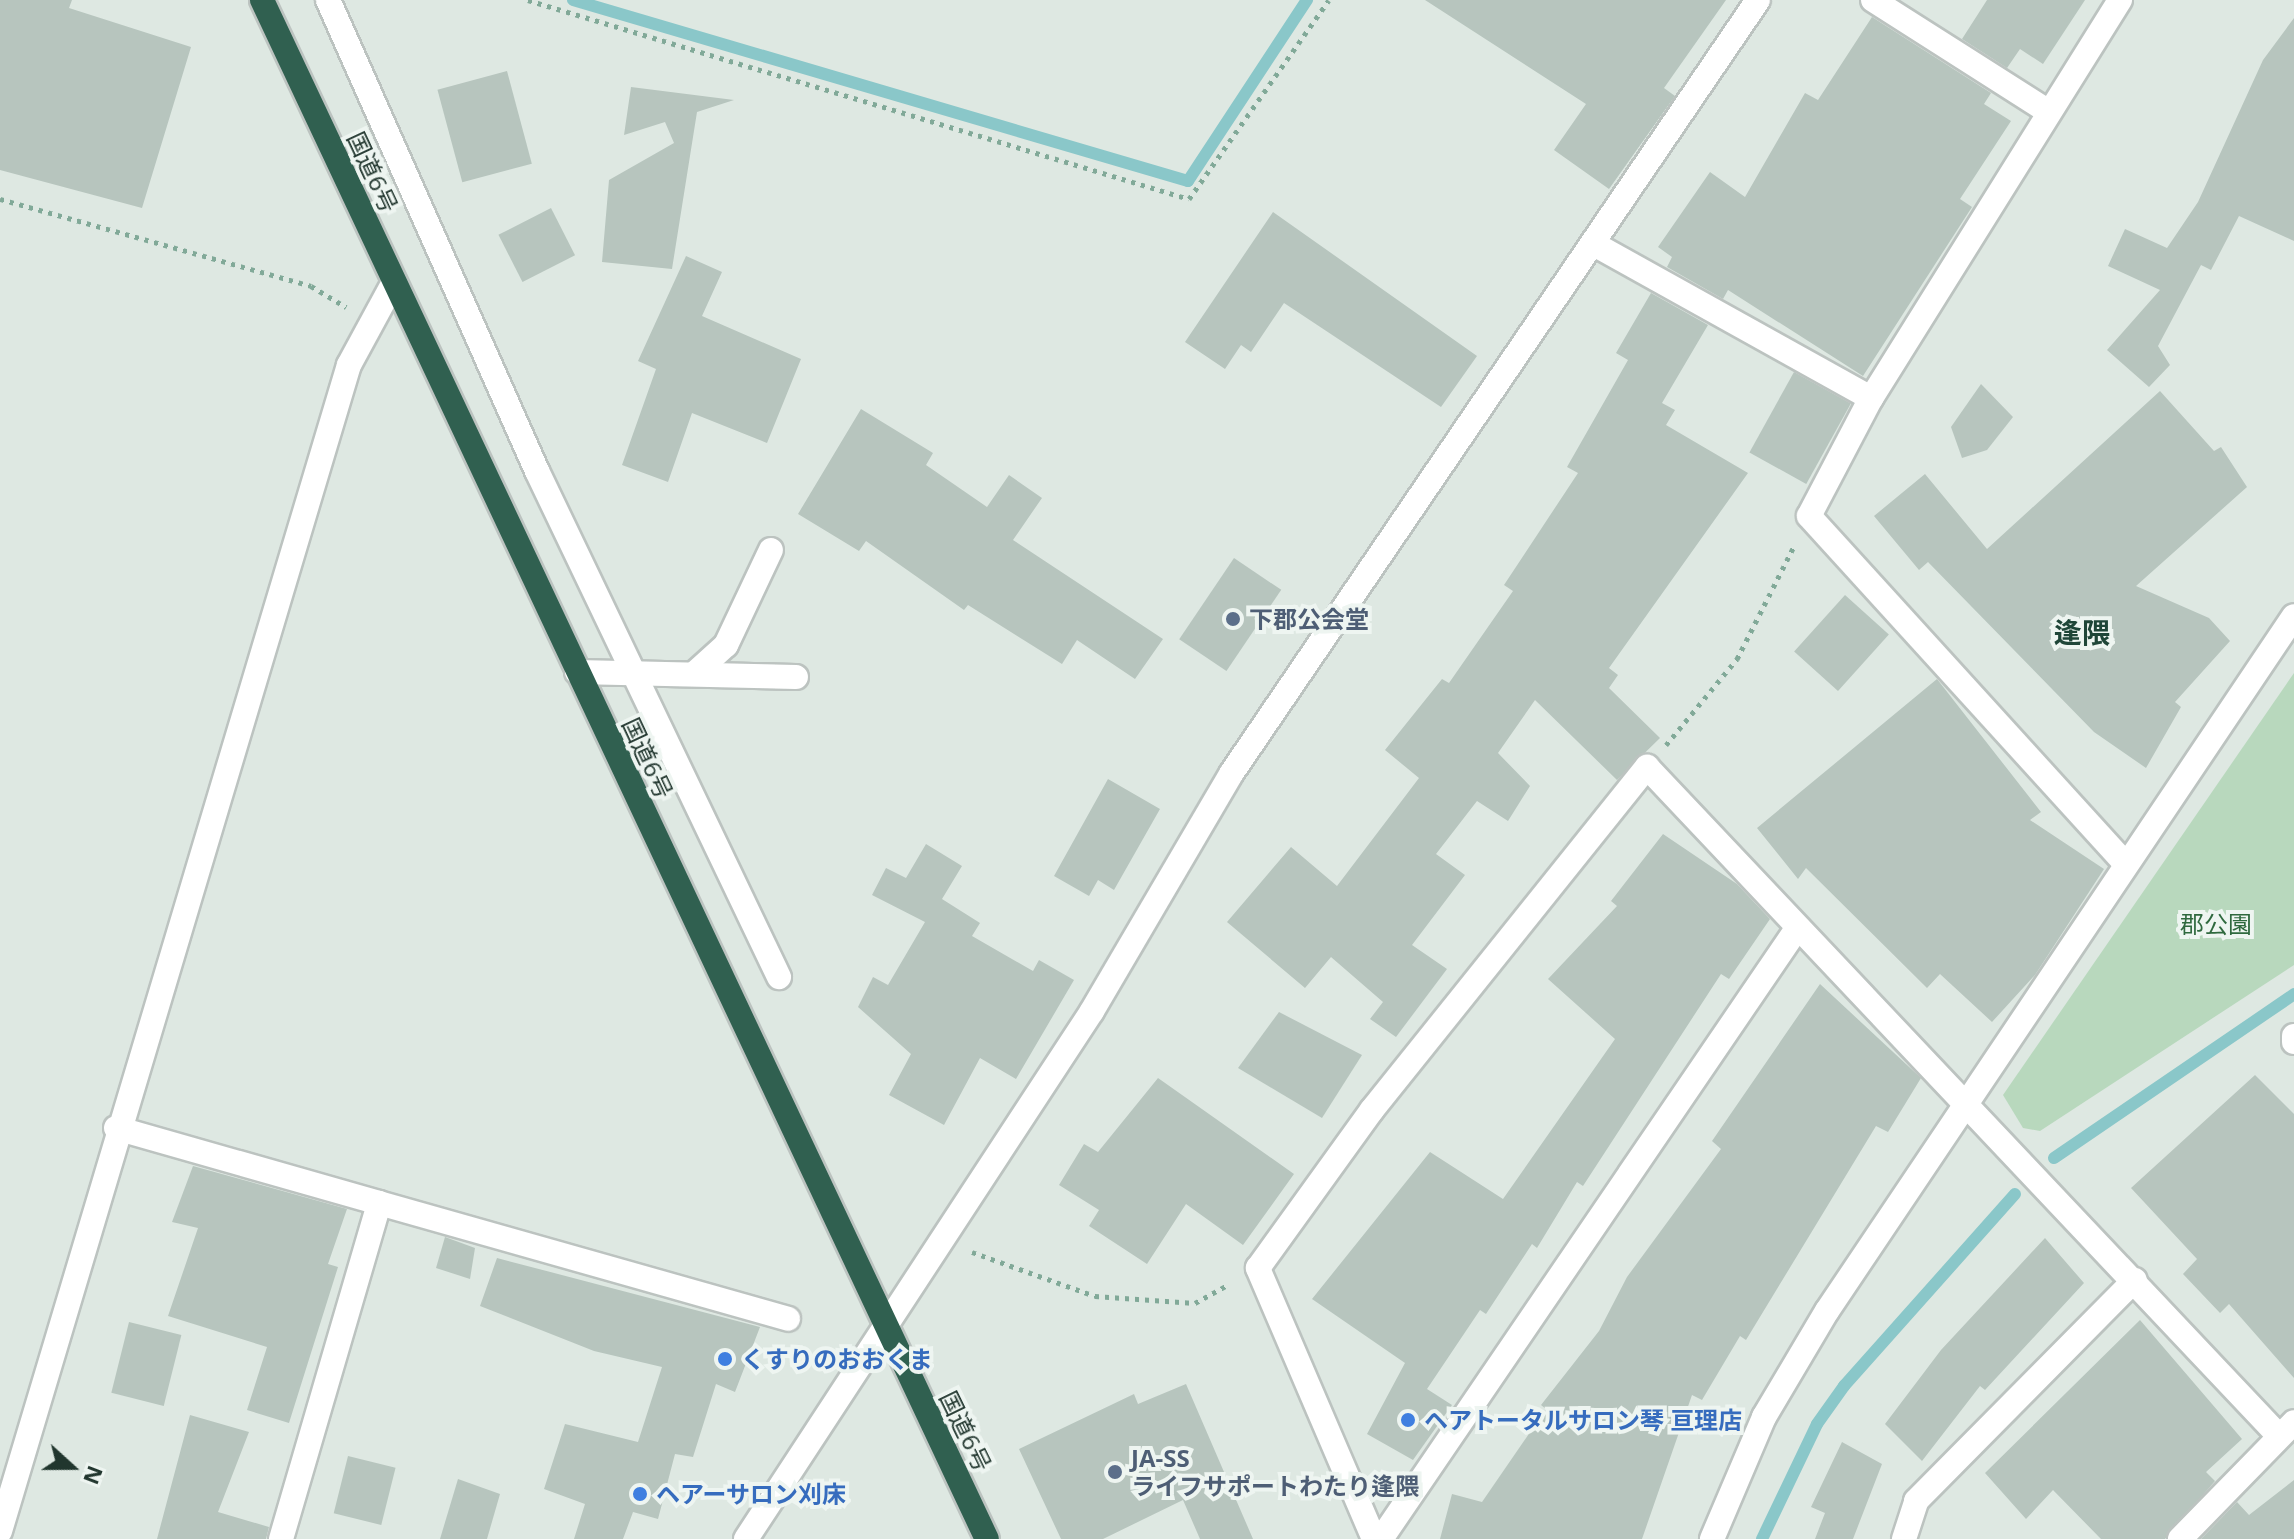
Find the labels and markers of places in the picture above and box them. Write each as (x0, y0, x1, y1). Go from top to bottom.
place label: 下郡公会堂 (1249, 605, 1369, 633)
marker: 下郡公会堂 (1224, 610, 1242, 628)
place label: くすりのおおくま (741, 1345, 933, 1373)
marker: くすりのおおくま (716, 1350, 734, 1368)
place label: ヘアトータルサロン琴 亘理店 (1424, 1406, 1742, 1434)
marker: ヘアトータルサロン琴 亘理店 (1399, 1411, 1417, 1429)
place label: JA-SS ライフサポートわたり逢隈 (1131, 1444, 1419, 1500)
marker: JA-SS ライフサポートわたり逢隈 (1106, 1463, 1124, 1481)
place label: ヘアーサロン刈床 (656, 1480, 847, 1508)
marker: ヘアーサロン刈床 (631, 1485, 649, 1503)

